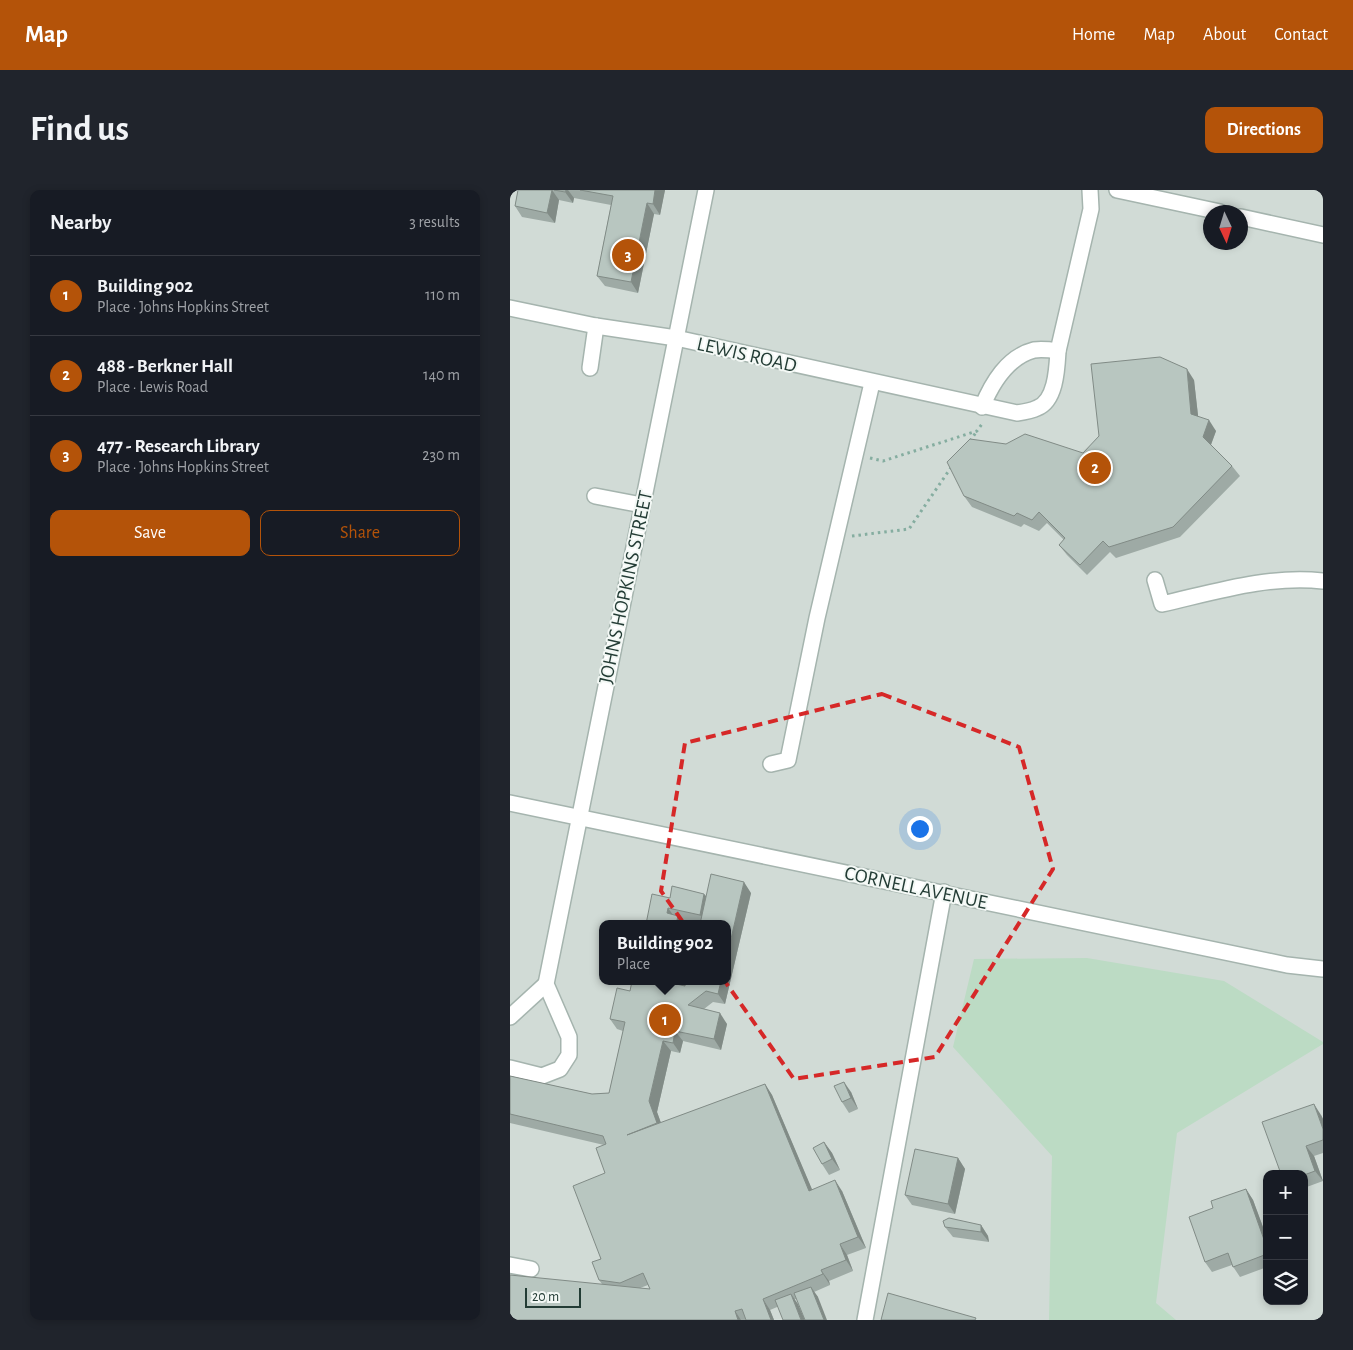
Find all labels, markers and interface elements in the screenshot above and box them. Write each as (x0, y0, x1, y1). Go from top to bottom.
text: Map (25, 23, 68, 47)
text: Home (1072, 26, 1115, 44)
text: Map (1143, 26, 1175, 44)
text: About (1203, 26, 1246, 44)
text: Contact (1274, 26, 1328, 44)
button: Directions (1205, 107, 1323, 153)
text: Find us (30, 112, 129, 147)
north arrow (1203, 205, 1248, 250)
text: Nearby (50, 212, 111, 233)
text: 3 results (409, 214, 460, 230)
pin: 3 (612, 236, 644, 274)
text: Building 902 (97, 277, 193, 296)
text: 1 (63, 287, 69, 303)
text: 110 m (425, 287, 460, 303)
text: Place · Johns Hopkins Street (97, 299, 269, 315)
street label: LEWIS ROAD (695, 334, 799, 376)
text: 488 - Berkner Hall (97, 357, 233, 376)
text: 2 (62, 367, 70, 383)
text: 140 m (423, 367, 460, 383)
text: Place · Lewis Road (97, 379, 208, 395)
text: 477 - Research Library (97, 437, 260, 456)
text: 3 (63, 447, 69, 463)
text: 230 m (422, 447, 460, 463)
pin: 2 (1079, 449, 1111, 487)
text: Place · Johns Hopkins Street (97, 459, 269, 475)
street label: JOHNS HOPKINS STREET (596, 489, 656, 686)
button: Save (50, 510, 250, 556)
button: Share (260, 510, 460, 556)
your location (907, 816, 933, 842)
street label: CORNELL AVENUE (843, 863, 989, 913)
popup (599, 920, 731, 985)
text: Building 902 (617, 934, 713, 953)
text: Place (617, 956, 650, 972)
pin: 1 (649, 1001, 681, 1039)
map controls (1263, 1170, 1308, 1305)
button: + (1263, 1170, 1308, 1215)
button: − (1263, 1215, 1308, 1260)
button: layers (1263, 1260, 1308, 1305)
scale bar (525, 1285, 581, 1308)
text: 20 m (532, 1290, 559, 1304)

